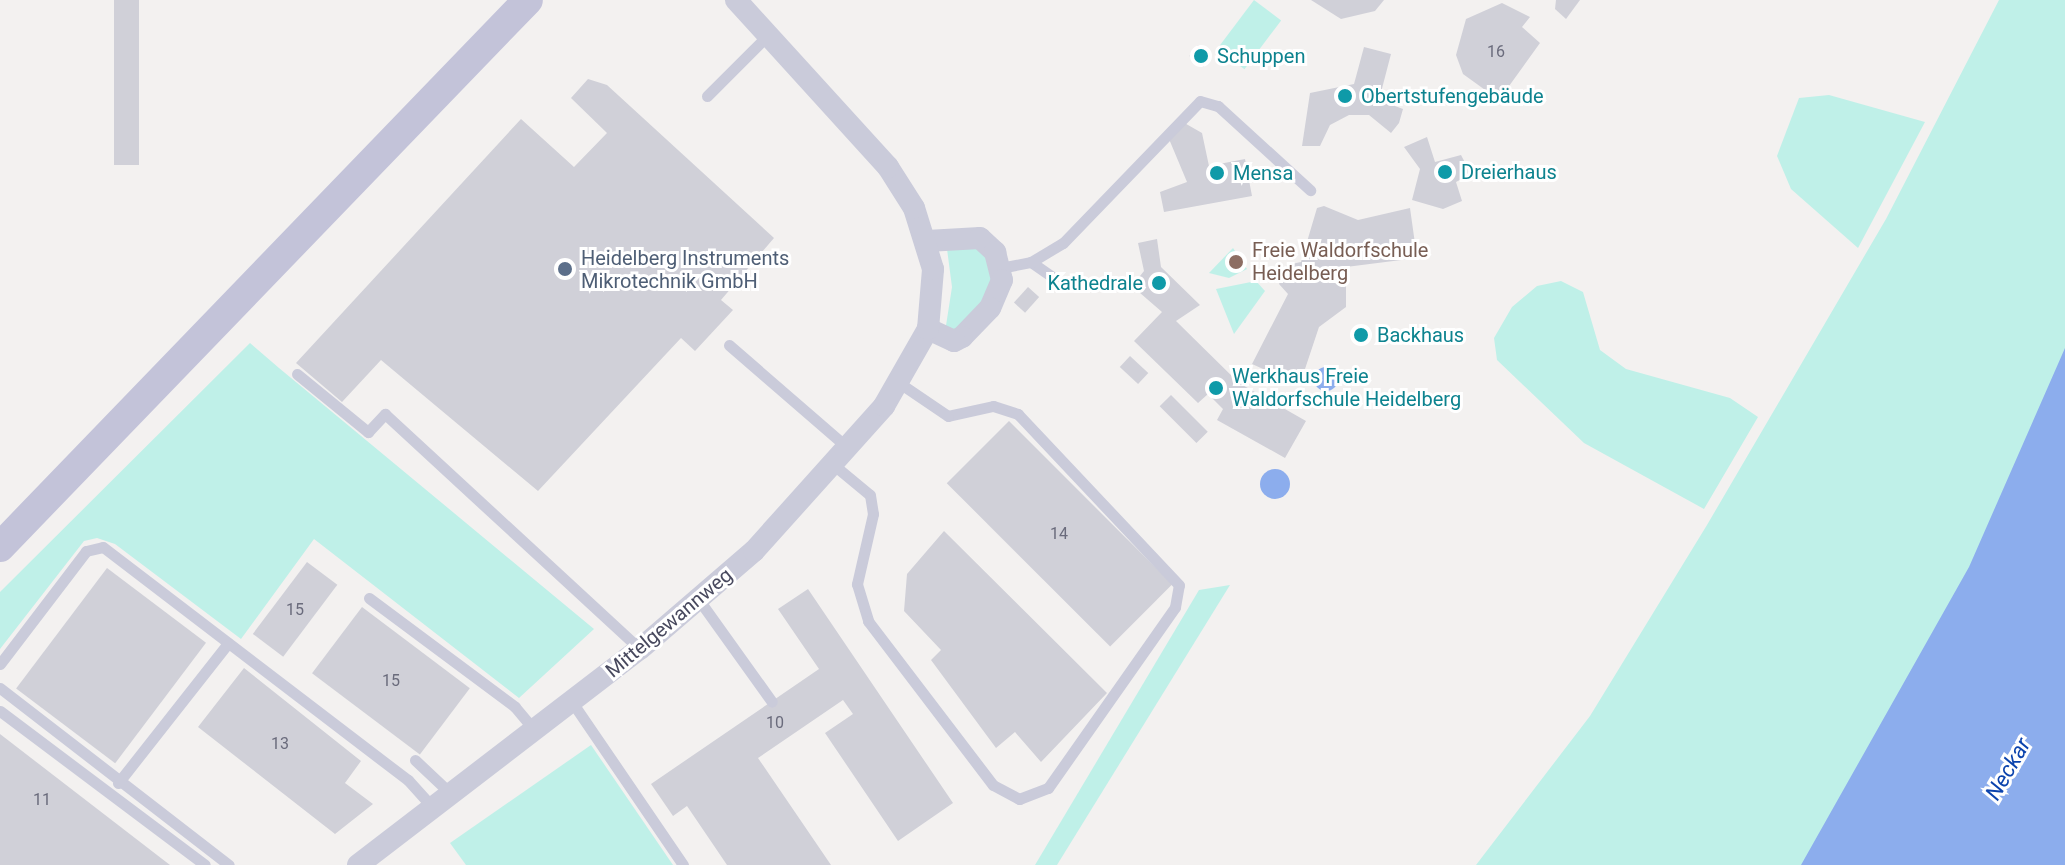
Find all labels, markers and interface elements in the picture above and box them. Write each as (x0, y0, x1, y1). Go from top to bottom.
house number: 16 (1487, 42, 1505, 62)
place label: Schuppen (1217, 44, 1305, 68)
marker: Schuppen (1192, 47, 1210, 65)
place label: Obertstufengebäude (1361, 84, 1544, 108)
marker: Obertstufengebäude (1336, 87, 1354, 105)
place label: Dreierhaus (1461, 160, 1557, 184)
place label: Mensa (1233, 161, 1293, 185)
marker: Dreierhaus (1436, 163, 1454, 181)
marker: Mensa (1208, 164, 1226, 182)
place label: Freie Waldorfschule Heidelberg (1252, 238, 1428, 285)
place label: Heidelberg Instruments Mikrotechnik GmbH (581, 246, 789, 293)
marker: Freie Waldorfschule Heidelberg (1227, 253, 1245, 271)
marker: Heidelberg Instruments Mikrotechnik GmbH (556, 260, 574, 278)
place label: Kathedrale (1047, 271, 1143, 295)
marker: Kathedrale (1150, 274, 1168, 292)
place label: Backhaus (1377, 323, 1464, 347)
marker: Backhaus (1352, 326, 1370, 344)
place label: Werkhaus Freie Waldorfschule Heidelberg (1232, 364, 1461, 411)
marker: Werkhaus Freie Waldorfschule Heidelberg (1207, 379, 1225, 397)
house number: 14 (1050, 524, 1068, 544)
street label: Mittelgewannweg (601, 563, 737, 683)
house number: 15 (286, 600, 304, 620)
house number: 15 (382, 671, 400, 691)
house number: 10 (766, 713, 784, 733)
water label: Neckar (1980, 733, 2036, 805)
house number: 13 (271, 734, 289, 754)
house number: 11 (33, 790, 51, 810)

